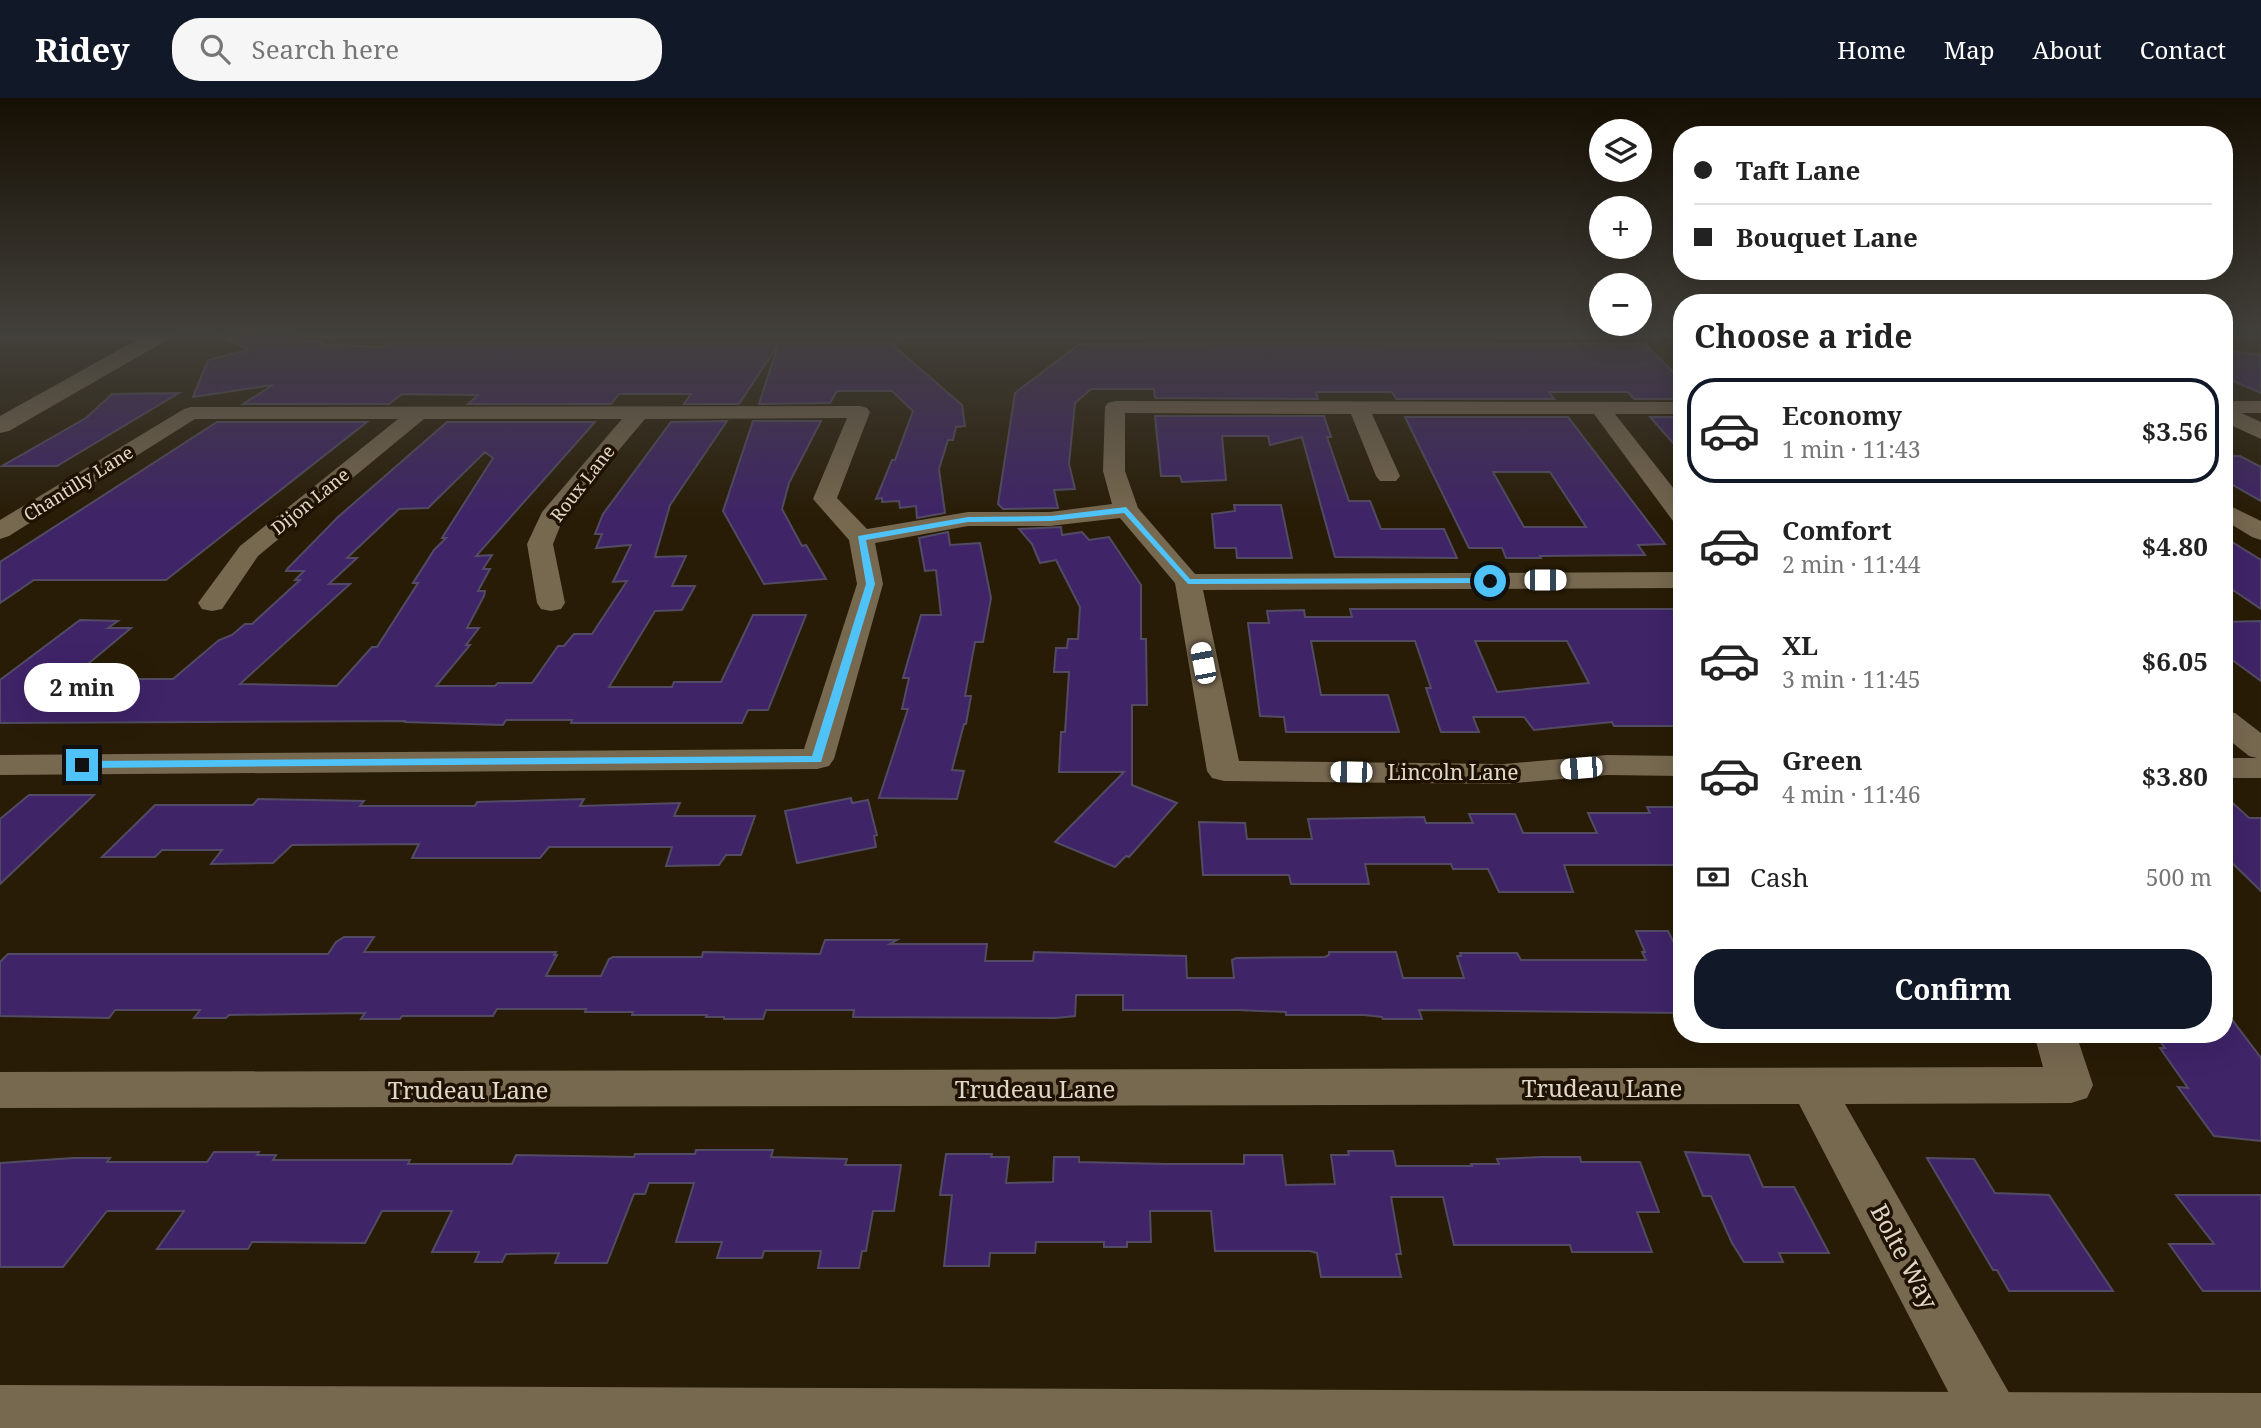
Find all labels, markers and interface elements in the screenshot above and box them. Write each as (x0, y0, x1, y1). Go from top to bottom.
search box (172, 18, 662, 81)
text: Ridey (35, 27, 130, 72)
icon: search (196, 30, 234, 68)
text: Search here (252, 31, 399, 67)
text: Home (1837, 33, 1906, 66)
text: Map (1944, 33, 1995, 66)
text: About (2033, 33, 2102, 66)
text: Contact (2140, 33, 2226, 66)
map controls (1589, 119, 1652, 336)
button: layers (1589, 119, 1652, 182)
text: Taft Lane (1736, 152, 1861, 188)
button: + (1589, 196, 1652, 259)
text: Bouquet Lane (1736, 219, 1918, 255)
button: − (1589, 273, 1652, 336)
text: Choose a ride (1694, 314, 1913, 357)
text: Economy (1782, 397, 1902, 433)
icon: car (1698, 399, 1761, 462)
text: $3.56 (2142, 413, 2208, 449)
text: 1 min · 11:43 (1782, 433, 1920, 465)
street label: Chantilly Lane (19, 440, 137, 526)
street label: Roux Lane (544, 440, 620, 526)
street label: Dijon Lane (266, 462, 354, 540)
text: Comfort (1782, 512, 1892, 548)
icon: car (1698, 514, 1761, 577)
text: $4.80 (2142, 528, 2208, 564)
text: 2 min · 11:44 (1782, 548, 1920, 580)
route start (1474, 565, 1506, 597)
car (1525, 570, 1567, 591)
text: XL (1782, 627, 1818, 663)
icon: car (1698, 629, 1761, 692)
car (1189, 640, 1218, 686)
text: $6.05 (2142, 643, 2208, 679)
text: 3 min · 11:45 (1782, 663, 1920, 695)
callout: 2 min (24, 664, 140, 712)
text: 2 min (49, 671, 115, 703)
text: Green (1782, 742, 1863, 778)
icon: car (1698, 744, 1761, 807)
route end (66, 749, 98, 781)
car (1560, 756, 1603, 780)
street label: Lincoln Lane (1388, 758, 1519, 786)
text: $3.80 (2142, 758, 2208, 794)
car (1330, 761, 1373, 783)
text: 4 min · 11:46 (1782, 778, 1920, 810)
icon: cash (1694, 858, 1732, 896)
text: Cash (1750, 859, 1809, 895)
text: 500 m (2146, 861, 2212, 893)
button: Confirm (1694, 949, 2212, 1029)
street label: Trudeau Lane (1522, 1071, 1682, 1104)
street label: Trudeau Lane (955, 1072, 1115, 1105)
street label: Trudeau Lane (388, 1073, 548, 1106)
street label: Bolte Way (1864, 1198, 1947, 1315)

